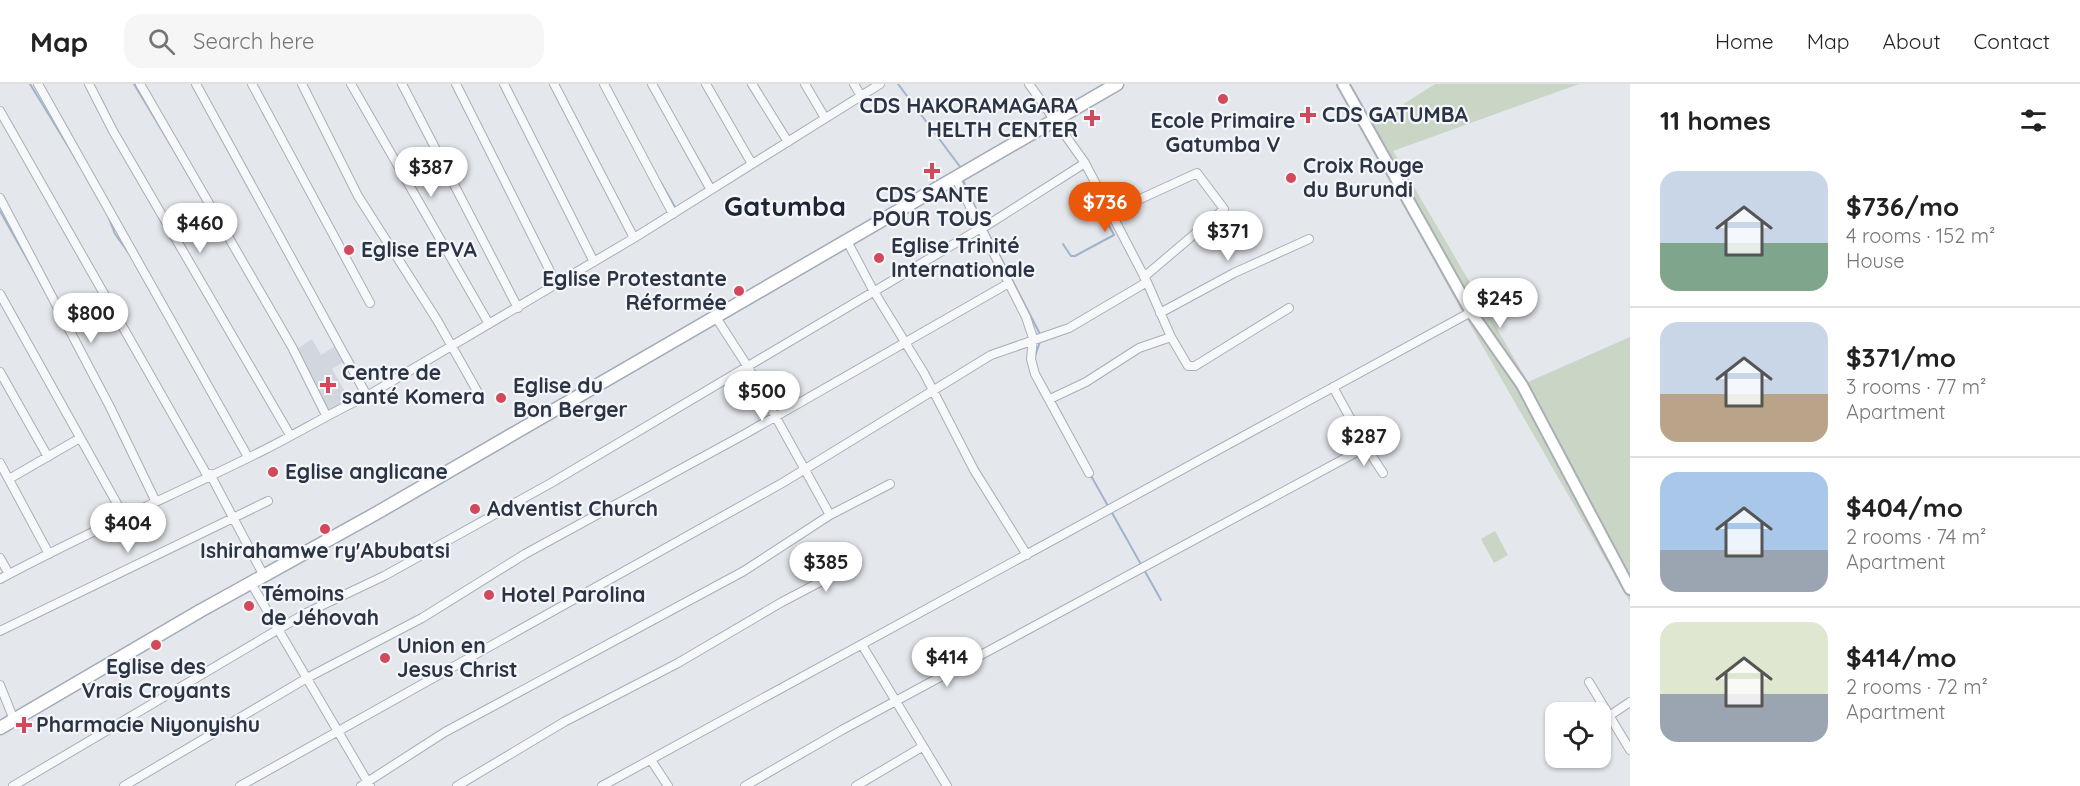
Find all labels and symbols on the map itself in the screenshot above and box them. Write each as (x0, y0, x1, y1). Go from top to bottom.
place label: CDS HAKORAMAGARA HELTH CENTER (860, 92, 1079, 142)
marker: Ecole Primaire Gatumba V (1216, 92, 1230, 106)
place label: CDS GATUMBA (1322, 101, 1468, 127)
marker: CDS GATUMBA (1299, 106, 1317, 124)
place label: Ecole Primaire Gatumba V (1151, 107, 1295, 157)
marker: CDS HAKORAMAGARA HELTH CENTER (1083, 109, 1101, 127)
pin: $387 (395, 147, 467, 198)
place label: Croix Rouge du Burundi (1303, 152, 1424, 202)
marker: CDS SANTE POUR TOUS (923, 162, 941, 180)
marker: Croix Rouge du Burundi (1284, 171, 1298, 185)
place label: CDS SANTE POUR TOUS (872, 181, 992, 231)
pin: $736 (1069, 182, 1141, 233)
district label: Gatumba (724, 189, 846, 223)
pin: $460 (164, 203, 236, 254)
pin: $371 (1192, 211, 1264, 262)
place label: Eglise Trinité Internationale (891, 232, 1035, 282)
place label: Eglise EPVA (361, 236, 477, 262)
marker: Eglise EPVA (342, 243, 356, 257)
marker: Eglise Trinité Internationale (872, 251, 886, 265)
place label: Eglise Protestante Réformée (542, 265, 727, 315)
pin: $245 (1464, 278, 1536, 329)
marker: Eglise Protestante Réformée (732, 284, 746, 298)
pin: $800 (55, 293, 127, 344)
place label: Centre de santé Komera (342, 359, 485, 409)
pin: $500 (726, 371, 798, 422)
place label: Eglise du Bon Berger (513, 372, 628, 422)
marker: Centre de santé Komera (319, 376, 337, 394)
marker: Eglise du Bon Berger (494, 391, 508, 405)
pin: $287 (1328, 416, 1400, 467)
place label: Eglise anglicane (285, 458, 448, 484)
marker: Eglise anglicane (266, 465, 280, 479)
place label: Adventist Church (487, 495, 658, 521)
marker: Adventist Church (468, 502, 482, 516)
pin: $404 (92, 503, 164, 554)
marker: Ishirahamwe ry'Abubatsi (318, 522, 332, 536)
place label: Ishirahamwe ry'Abubatsi (200, 537, 450, 563)
pin: $385 (790, 542, 862, 593)
place label: Témoins de Jéhovah (261, 580, 379, 630)
place label: Hotel Parolina (501, 581, 645, 607)
marker: Hotel Parolina (482, 588, 496, 602)
marker: Témoins de Jéhovah (242, 599, 256, 613)
place label: Union en Jesus Christ (397, 632, 518, 682)
pin: $414 (911, 637, 983, 688)
marker: Eglise des Vrais Croyants (149, 638, 163, 652)
marker: Union en Jesus Christ (378, 651, 392, 665)
place label: Eglise des Vrais Croyants (81, 653, 231, 703)
place label: Pharmacie Niyonyishu (36, 711, 260, 737)
marker: Pharmacie Niyonyishu (17, 718, 31, 732)

